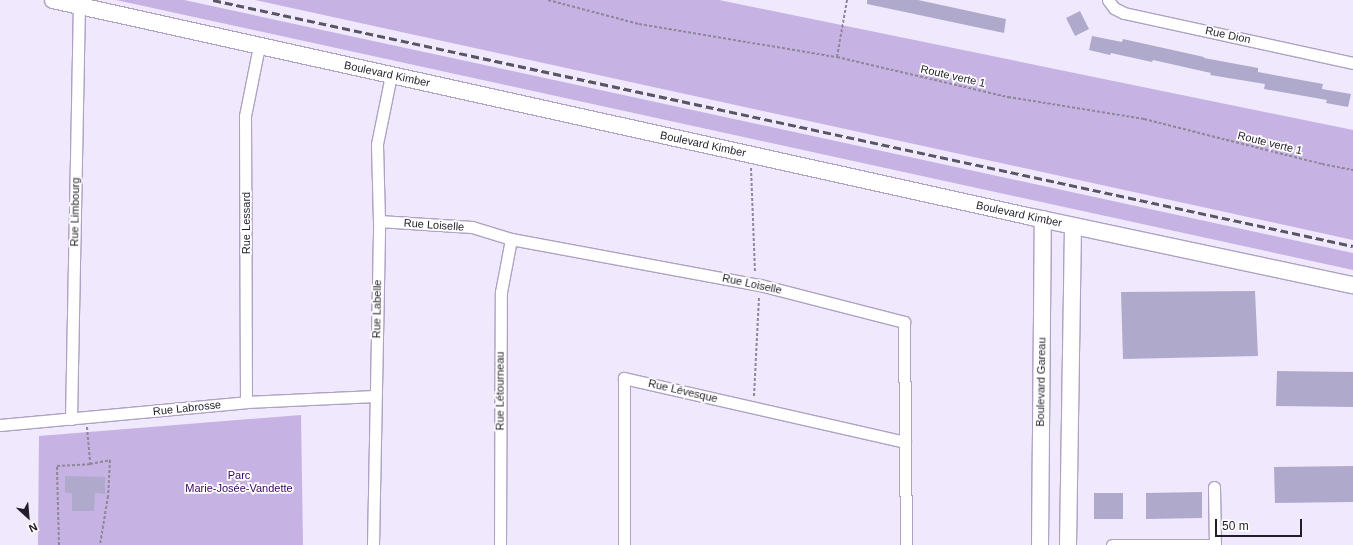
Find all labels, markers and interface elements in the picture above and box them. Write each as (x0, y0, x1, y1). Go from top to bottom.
street label: Rue Dion (1204, 24, 1252, 46)
street label: Boulevard Kimber (343, 58, 431, 90)
street label: Route verte 1 (919, 62, 987, 90)
street label: Boulevard Kimber (659, 128, 747, 160)
street label: Route verte 1 (1236, 129, 1304, 157)
street label: Rue Limbourg (68, 177, 82, 247)
street label: Rue Lessard (239, 192, 253, 254)
street label: Boulevard Kimber (975, 198, 1063, 230)
street label: Rue Loiselle (403, 216, 465, 234)
street label: Rue Loiselle (721, 271, 783, 297)
street label: Rue Labelle (370, 280, 384, 338)
street label: Boulevard Gareau (1034, 337, 1048, 427)
street label: Rue Létourneau (493, 352, 507, 430)
street label: Rue Lévesque (647, 377, 719, 405)
street label: Rue Labrosse (152, 398, 222, 418)
park label: Parc Marie-Josée-Vandette (185, 469, 293, 495)
north arrow (8, 497, 48, 537)
scale bar (1217, 511, 1304, 537)
text: 50 m (1222, 519, 1249, 533)
text: N (27, 521, 39, 535)

